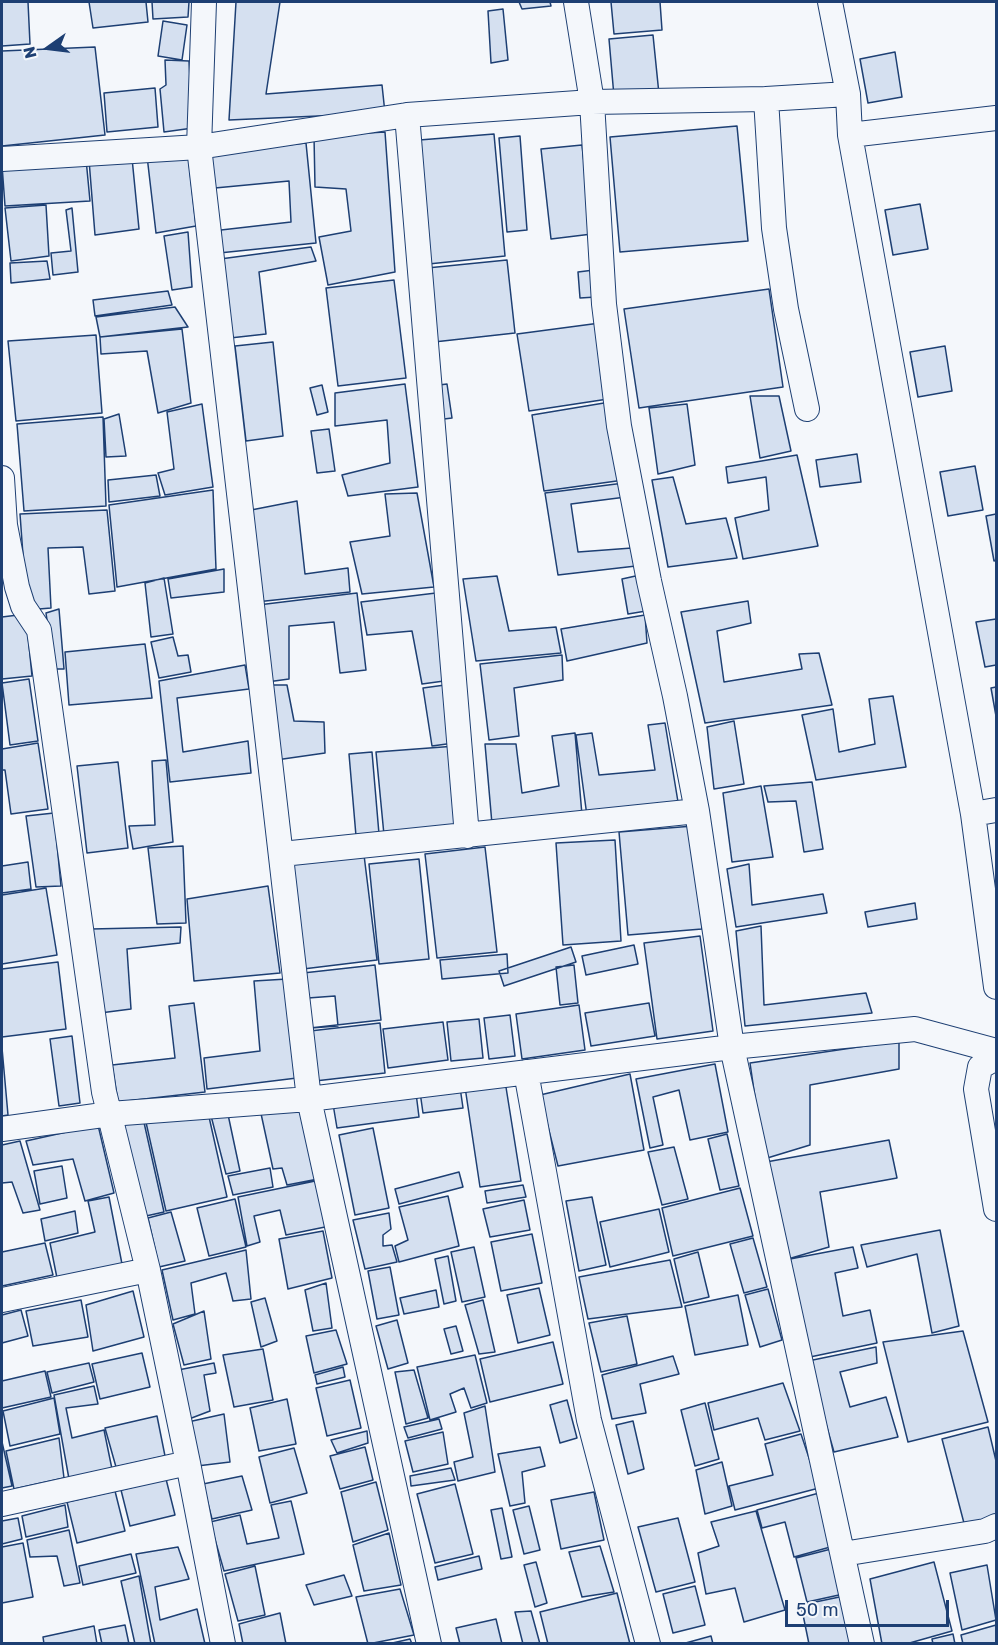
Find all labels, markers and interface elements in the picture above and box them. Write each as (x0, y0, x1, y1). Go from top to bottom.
north arrow (18, 18, 78, 78)
text: N (19, 45, 41, 60)
scale bar (788, 1588, 952, 1626)
text: 50 m (796, 1599, 839, 1621)

